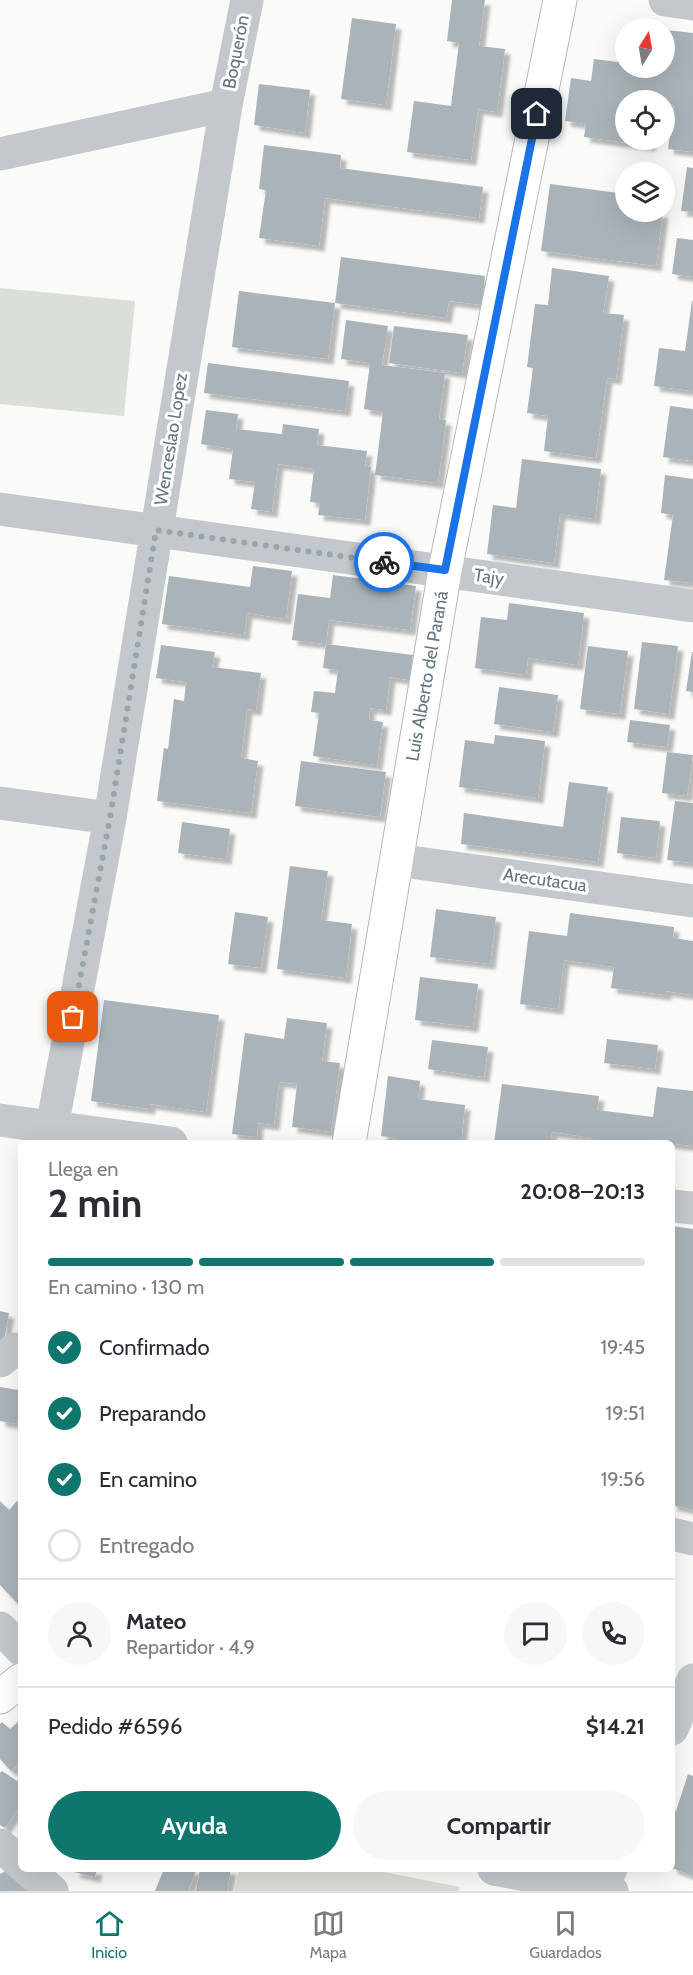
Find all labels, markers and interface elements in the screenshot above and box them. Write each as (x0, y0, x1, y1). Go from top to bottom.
street label: Boquerón (218, 13, 254, 91)
north arrow (615, 18, 675, 78)
map controls (615, 18, 675, 222)
pin (511, 88, 562, 139)
button: locate (615, 90, 675, 150)
icon: home (520, 97, 553, 130)
button: layers (615, 162, 675, 222)
street label: Wenceslao Lopez (150, 371, 192, 507)
courier (354, 532, 414, 592)
icon: bike (368, 546, 401, 579)
street label: Tajy (473, 564, 505, 590)
street label: Luis Alberto del Paraná (401, 589, 453, 763)
street label: Arecutacua (502, 863, 589, 897)
pin (47, 991, 98, 1042)
icon: bag (56, 1000, 89, 1033)
text: Llega en (48, 1157, 118, 1181)
text: 20:08–20:13 (520, 1178, 645, 1205)
text: 2 min (48, 1179, 142, 1227)
text: En camino · 130 m (48, 1275, 204, 1299)
icon: check (48, 1331, 81, 1364)
text: Confirmado (99, 1334, 210, 1361)
text: 19:45 (601, 1335, 645, 1359)
icon: check (48, 1397, 81, 1430)
text: Preparando (99, 1400, 206, 1427)
text: 19:51 (606, 1401, 645, 1425)
icon: check (48, 1463, 81, 1496)
text: En camino (99, 1466, 197, 1493)
text: 19:56 (601, 1467, 645, 1491)
text: Entregado (99, 1532, 194, 1559)
button: person (48, 1602, 111, 1665)
button: chat (504, 1602, 567, 1665)
button: phone (582, 1602, 645, 1665)
text: Mateo (126, 1608, 186, 1635)
text: Repartidor · 4.9 (126, 1635, 255, 1659)
text: Pedido #6596 (48, 1713, 183, 1740)
text: $14.21 (586, 1713, 645, 1740)
button: Ayuda (48, 1791, 341, 1860)
button: Compartir (353, 1791, 645, 1860)
tab: Inicio (91, 1907, 127, 1962)
tab: Mapa (310, 1907, 347, 1962)
tab: Guardados (529, 1907, 602, 1962)

